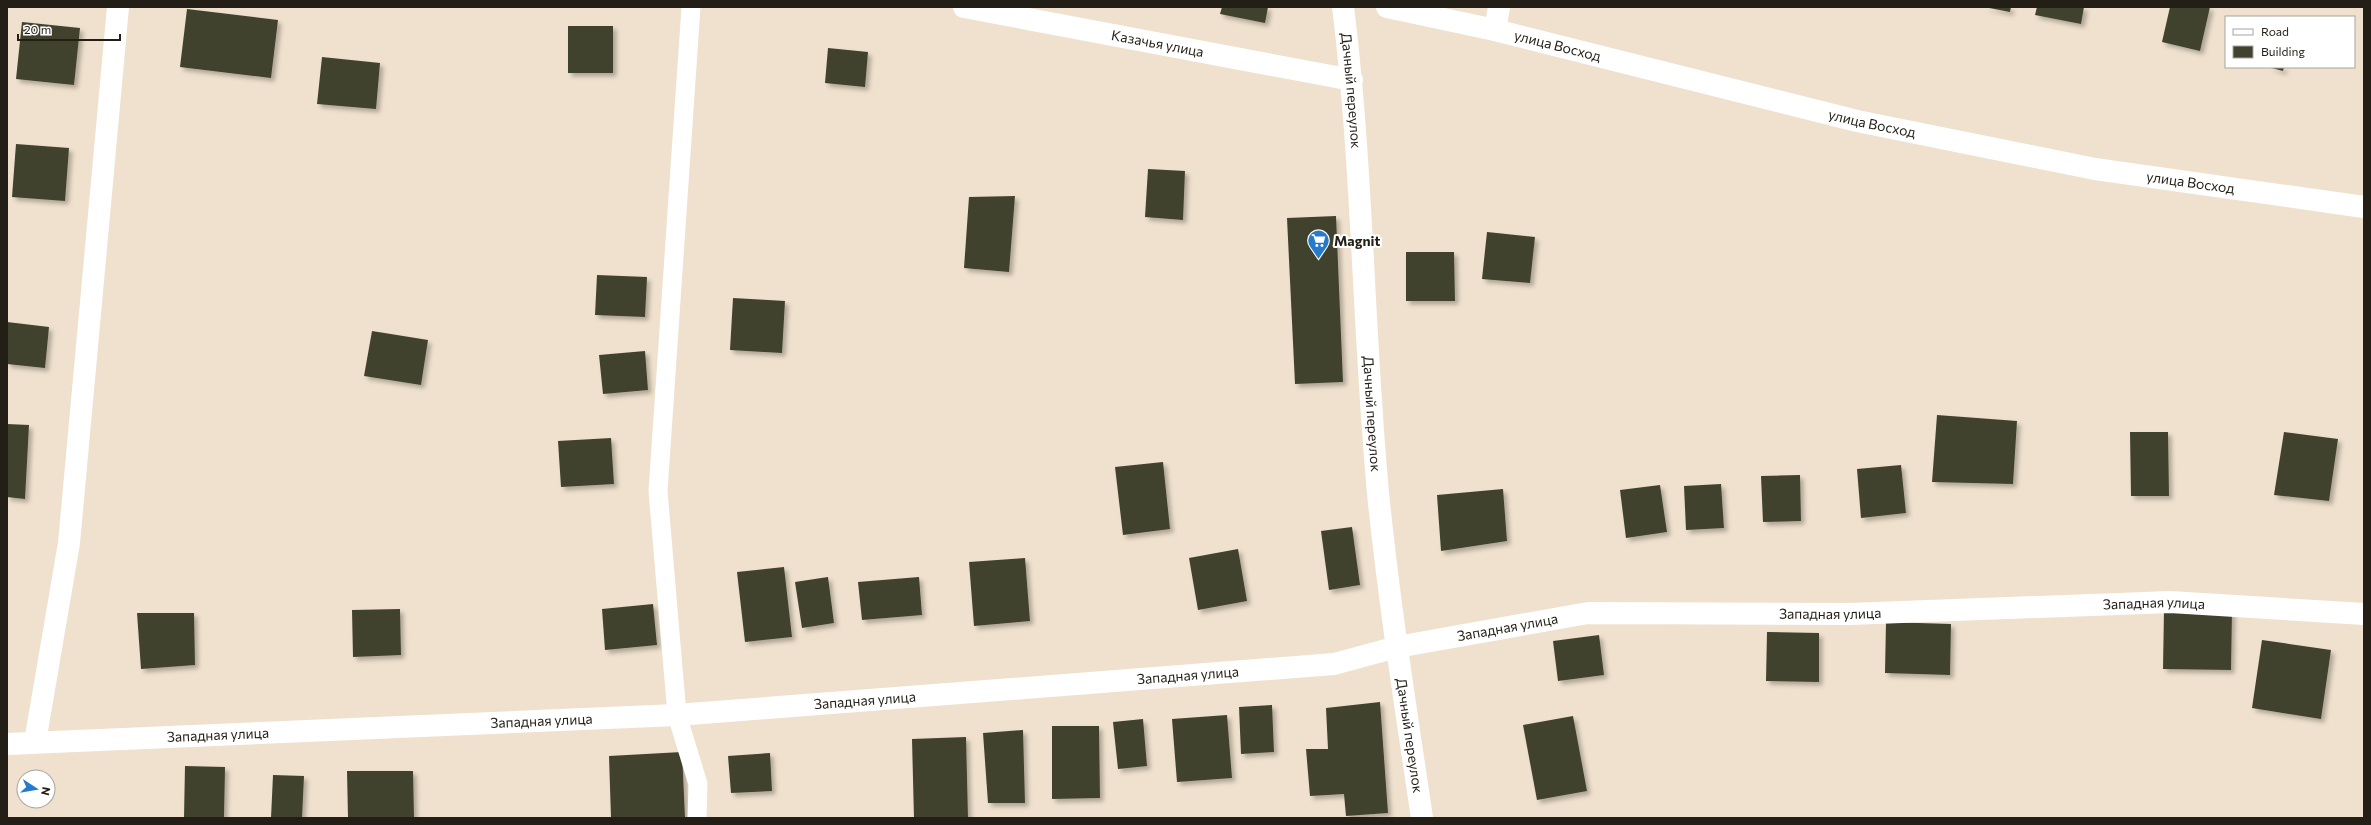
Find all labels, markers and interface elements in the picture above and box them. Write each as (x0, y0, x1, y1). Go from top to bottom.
scale bar (18, 16, 120, 42)
legend (2225, 16, 2355, 68)
text: 20 m (24, 22, 51, 36)
text: Road (2261, 24, 2289, 38)
street label: Казачья улица (1110, 26, 1205, 60)
street label: улица Восход (1513, 26, 1603, 64)
street label: Дачный переулок (1338, 32, 1365, 149)
text: Building (2261, 44, 2305, 58)
street label: улица Восход (1827, 105, 1917, 141)
street label: улица Восход (2145, 167, 2236, 197)
supermarket icon: Magnit (1306, 228, 1332, 261)
place label: Magnit (1334, 232, 1380, 249)
street label: Дачный переулок (1360, 355, 1385, 473)
street label: Западная улица (2102, 593, 2206, 613)
street label: Западная улица (1779, 604, 1882, 622)
street label: Западная улица (1455, 610, 1559, 644)
street label: Западная улица (1136, 662, 1239, 687)
street label: Дачный переулок (1393, 677, 1427, 795)
street label: Западная улица (813, 687, 916, 712)
street label: Западная улица (490, 710, 593, 731)
street label: Западная улица (166, 724, 269, 745)
north arrow (16, 769, 56, 809)
text: N (39, 786, 53, 797)

